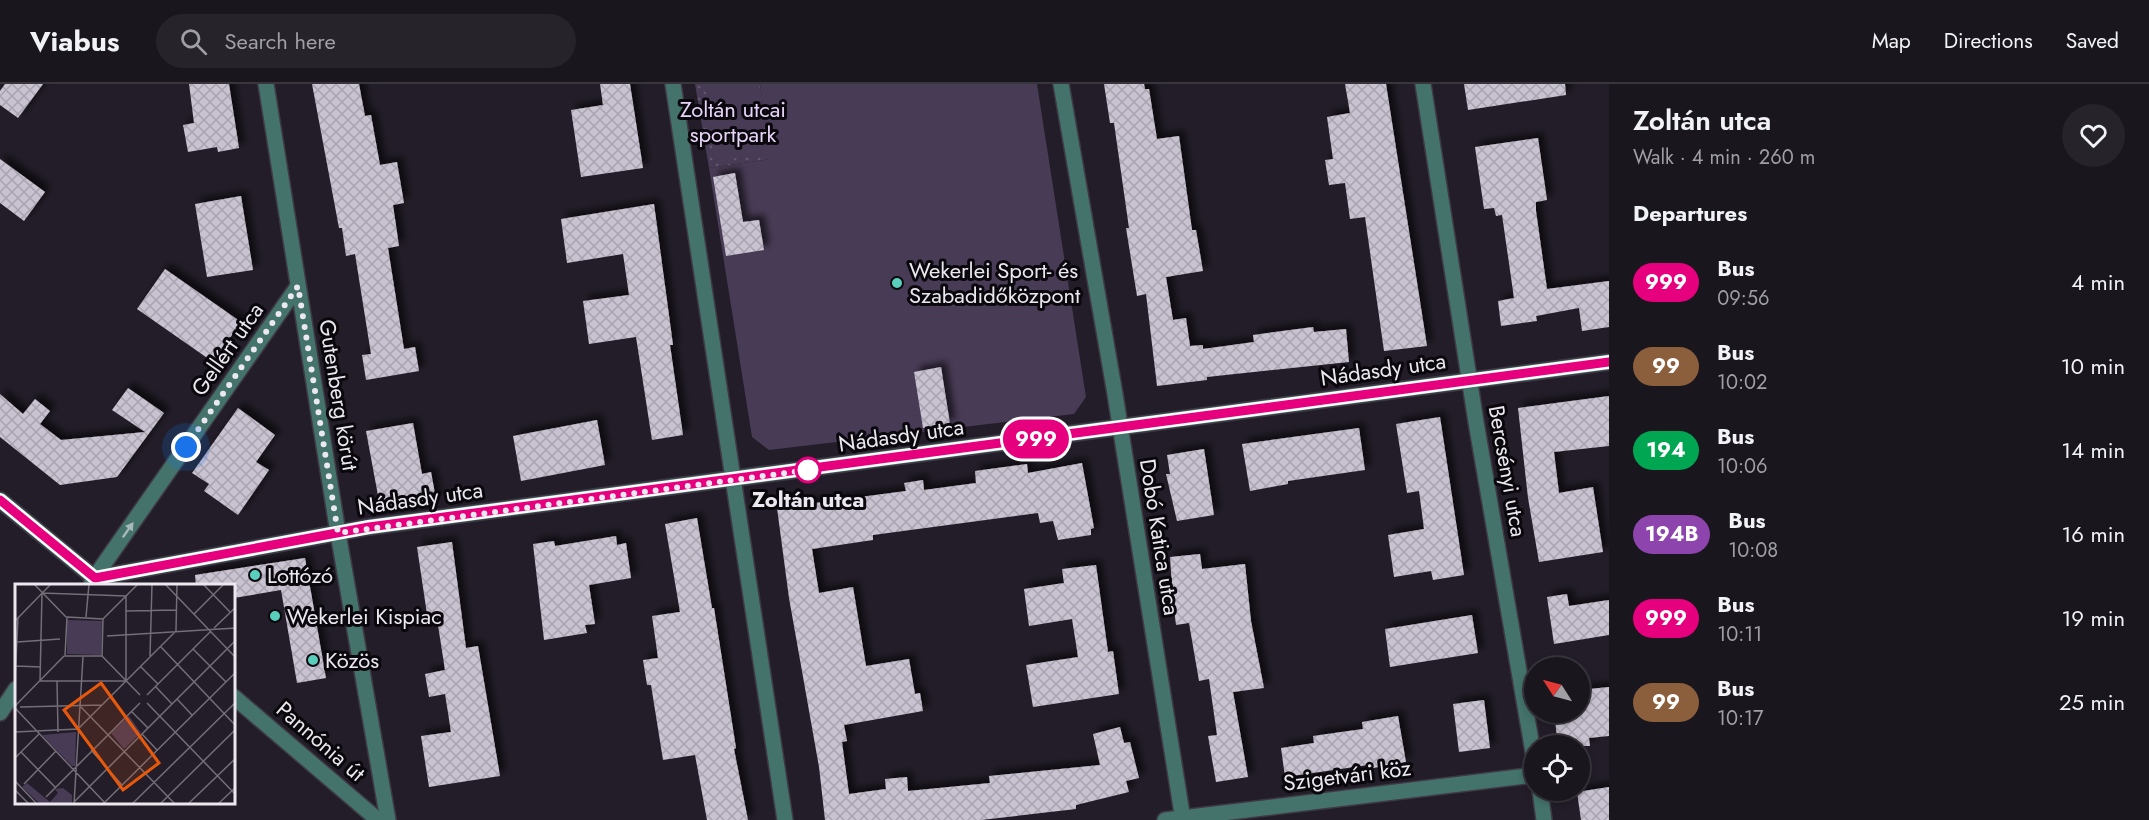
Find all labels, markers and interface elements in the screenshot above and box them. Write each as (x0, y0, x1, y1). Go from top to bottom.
search box (156, 14, 576, 68)
text: Viabus (30, 21, 120, 62)
icon: search (177, 25, 210, 58)
text: Search here (225, 25, 336, 57)
text: Map (1872, 26, 1911, 56)
text: Directions (1944, 26, 2033, 56)
text: Saved (2066, 26, 2119, 56)
park label: Zoltán utcai sportpark (680, 93, 786, 150)
text: Zoltán utca (1633, 100, 1771, 141)
button: heart (2062, 104, 2125, 167)
text: Walk · 4 min · 260 m (1633, 143, 1815, 172)
text: Departures (1633, 197, 1747, 229)
text: Bus (1717, 252, 1754, 284)
place label: Wekerlei Sport- és Szabadidőközpont (909, 254, 1081, 311)
text: 4 min (2071, 266, 2125, 298)
text: 999 (1645, 267, 1687, 297)
marker: Wekerlei Sport- és Szabadidőközpont (890, 276, 904, 290)
text: 09:56 (1717, 284, 1769, 313)
street label: Gellért utca (183, 296, 271, 402)
street label: Gutenberg körút (311, 317, 367, 474)
text: Bus (1717, 336, 1754, 368)
street label: Nádasdy utca (1318, 344, 1448, 394)
text: 10 min (2061, 350, 2125, 382)
text: 99 (1652, 351, 1680, 381)
text: 10:02 (1717, 368, 1767, 397)
street label: Bercsényi utca (1481, 403, 1535, 539)
street label: Nádasdy utca (836, 410, 966, 460)
line badge: 999 (1002, 420, 1070, 458)
text: Bus (1717, 420, 1754, 452)
text: 999 (1015, 424, 1057, 454)
your location (171, 432, 201, 462)
text: 14 min (2061, 434, 2125, 466)
text: 194 (1646, 435, 1686, 465)
text: 10:06 (1717, 452, 1768, 481)
marker: Zoltán utca (795, 457, 821, 483)
street label: Dobó Katica utca (1132, 457, 1188, 617)
street label: Nádasdy utca (355, 473, 485, 523)
place label: Zoltán utca (752, 483, 864, 515)
text: Bus (1728, 504, 1766, 536)
text: 16 min (2061, 518, 2125, 550)
text: 194B (1645, 519, 1698, 549)
one-way arrow (122, 522, 134, 538)
text: 10:08 (1728, 536, 1778, 565)
place label: Lottózó (267, 559, 333, 591)
marker: Lottózó (248, 568, 262, 582)
inset map (15, 584, 236, 805)
text: Bus (1717, 588, 1754, 620)
place label: Wekerlei Kispiac (287, 600, 442, 632)
text: 19 min (2061, 602, 2125, 634)
text: 999 (1645, 603, 1687, 633)
marker: Wekerlei Kispiac (268, 609, 282, 623)
text: 10:11 (1717, 620, 1762, 649)
place label: Közös (325, 644, 379, 676)
marker: Közös (306, 653, 320, 667)
north arrow (1524, 657, 1590, 723)
map controls (1524, 657, 1590, 801)
text: Bus (1717, 672, 1754, 704)
text: 25 min (2059, 686, 2125, 718)
text: 99 (1652, 687, 1680, 717)
street label: Pannónia út (270, 693, 373, 789)
text: 10:17 (1717, 704, 1764, 733)
button: locate (1524, 735, 1590, 801)
street label: Szigetvári köz (1281, 751, 1413, 799)

